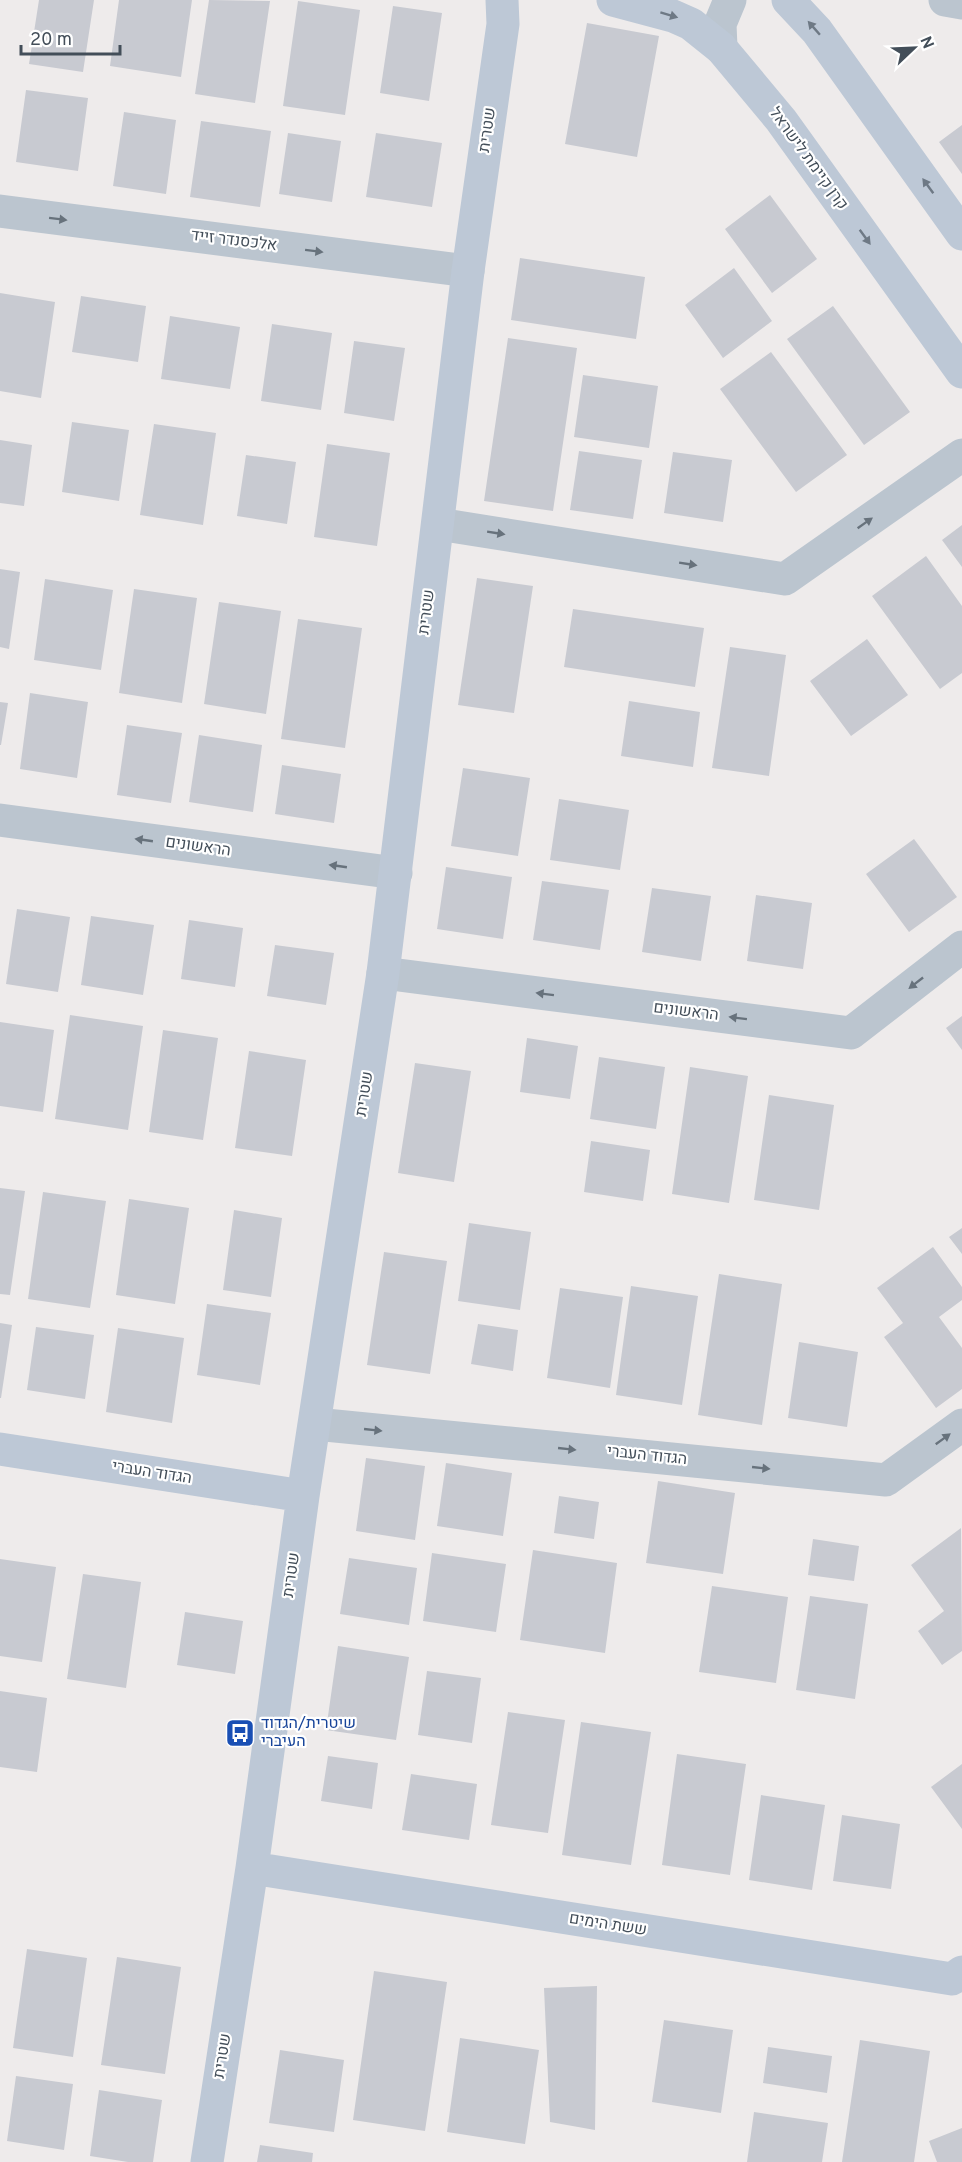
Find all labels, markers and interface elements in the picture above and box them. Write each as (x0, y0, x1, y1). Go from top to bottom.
one-way arrow (660, 11, 678, 20)
scale bar (21, 18, 120, 56)
north arrow (884, 18, 944, 78)
one-way arrow (808, 21, 821, 36)
text: 20 m (30, 29, 72, 52)
text: N (915, 34, 937, 52)
street label: קרן קיימת לישראל (764, 104, 852, 214)
street label: שטרית (475, 106, 501, 154)
one-way arrow (922, 179, 934, 195)
one-way arrow (49, 214, 68, 223)
street label: אלכסנדר זייד (190, 226, 278, 256)
one-way arrow (859, 229, 870, 245)
one-way arrow (304, 247, 323, 256)
one-way arrow (856, 517, 872, 529)
one-way arrow (487, 529, 506, 538)
one-way arrow (679, 559, 698, 568)
street label: שטרית (414, 588, 440, 636)
street label: הראשונים (164, 833, 232, 861)
one-way arrow (135, 835, 154, 844)
one-way arrow (328, 861, 347, 870)
one-way arrow (908, 977, 923, 989)
one-way arrow (535, 989, 554, 998)
street label: הראשונים (652, 998, 720, 1026)
one-way arrow (729, 1014, 748, 1023)
street label: שטרית (352, 1070, 378, 1118)
one-way arrow (364, 1425, 383, 1435)
one-way arrow (934, 1433, 950, 1445)
street label: הגדוד העברי (606, 1442, 688, 1470)
one-way arrow (558, 1444, 577, 1454)
street label: הגדוד העברי (111, 1457, 193, 1489)
one-way arrow (752, 1463, 771, 1473)
street label: שטרית (279, 1551, 305, 1599)
place label: שיטרית/הגדוד העיברי (261, 1714, 356, 1752)
bus stop icon: שיטרית/הגדוד העיברי (224, 1717, 256, 1749)
street label: ששת הימים (568, 1909, 648, 1941)
street label: שטרית (210, 2032, 236, 2080)

